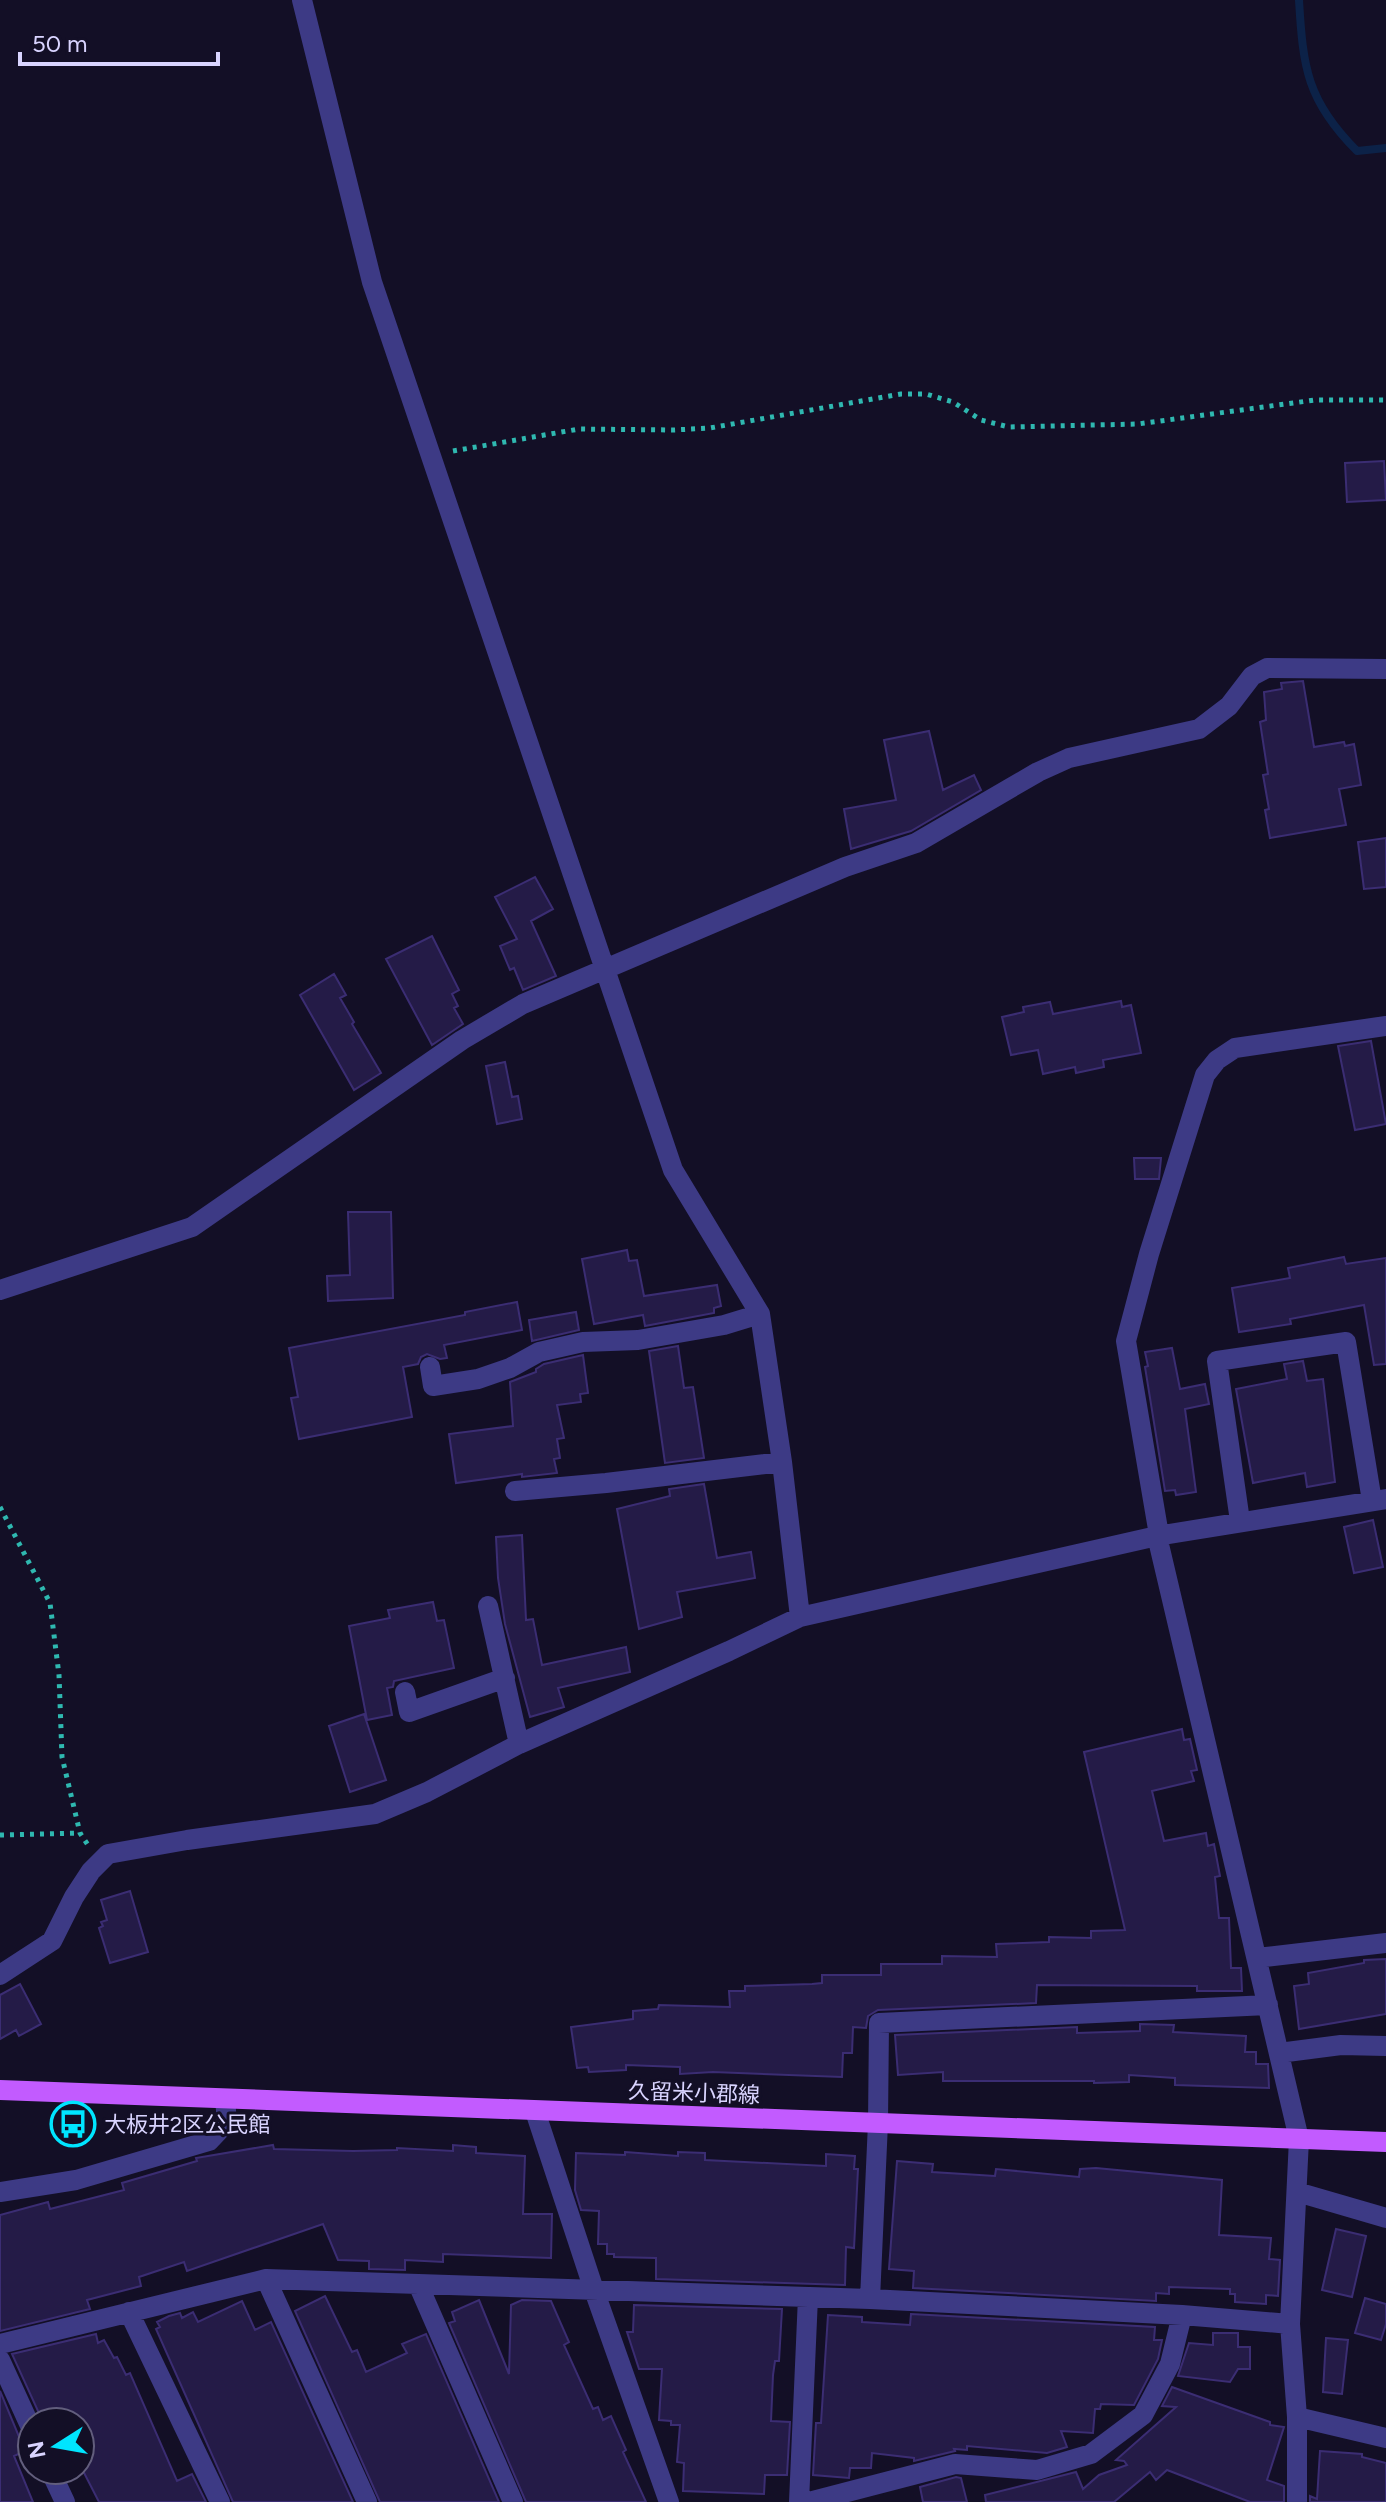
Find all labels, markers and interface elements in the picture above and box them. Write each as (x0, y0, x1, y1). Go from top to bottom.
scale bar (20, 16, 218, 66)
text: 50 m (32, 29, 88, 58)
street label: 久留米小郡線 (628, 2077, 760, 2109)
bus stop icon: 大板井2区公民館 (49, 2100, 97, 2148)
place label: 大板井2区公民館 (104, 2111, 270, 2138)
north arrow (16, 2406, 96, 2486)
text: N (22, 2439, 52, 2461)

